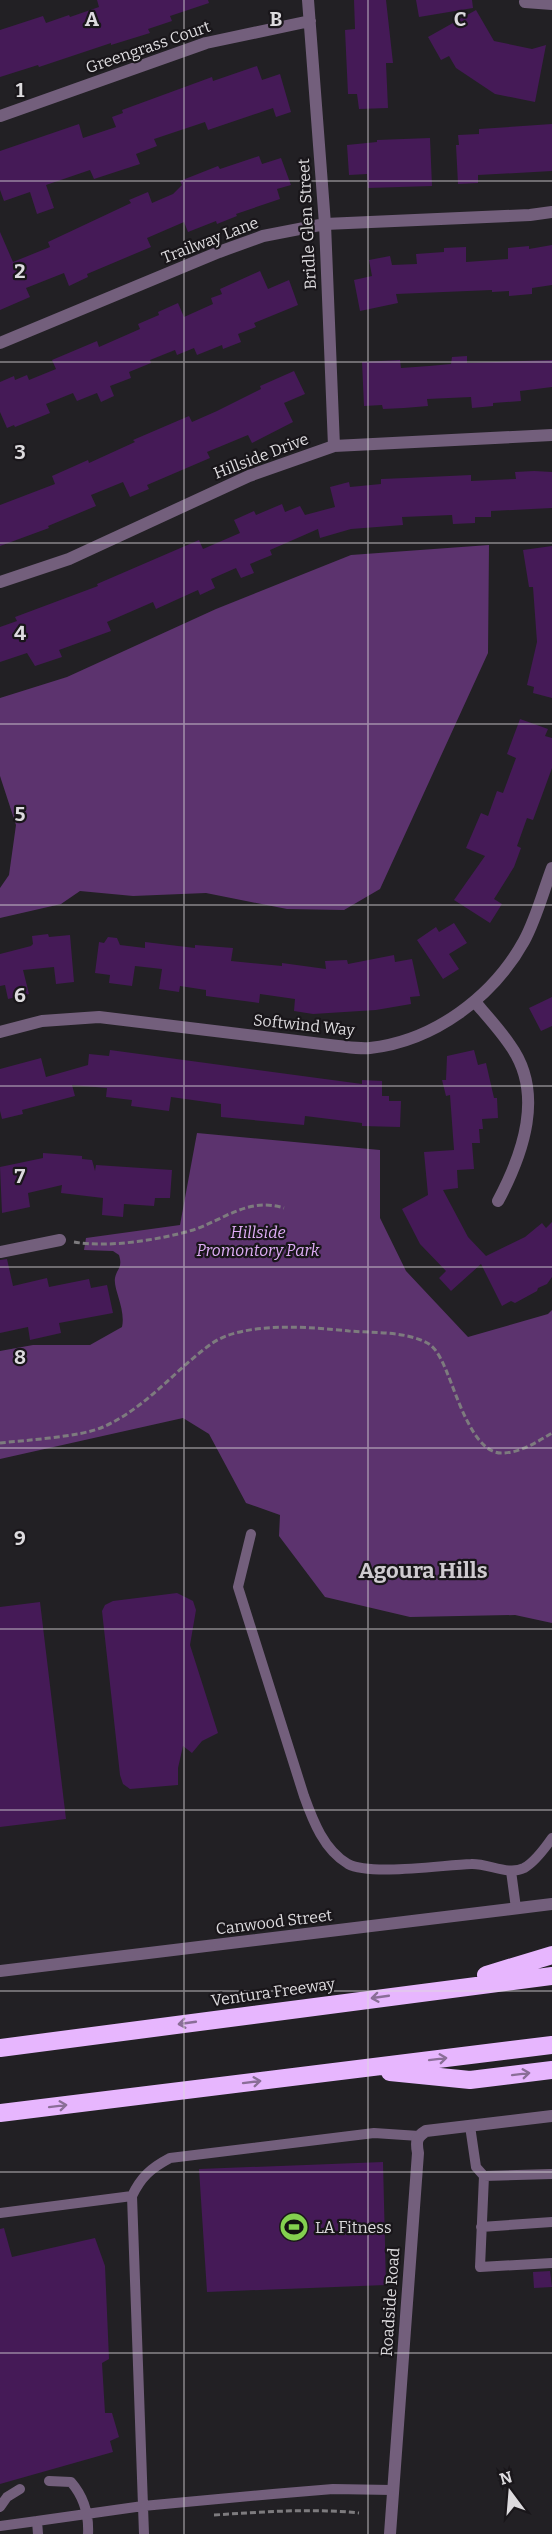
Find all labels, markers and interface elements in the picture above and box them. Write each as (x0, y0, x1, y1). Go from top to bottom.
text: A (85, 7, 100, 31)
text: B (270, 7, 283, 31)
text: C (454, 7, 466, 31)
street label: Greengrass Court (83, 17, 213, 77)
text: 1 (16, 78, 25, 102)
street label: Bridle Glen Street (294, 158, 320, 290)
street label: Trailway Lane (159, 213, 261, 267)
text: 2 (14, 259, 26, 283)
street label: Hillside Drive (211, 429, 311, 483)
text: 3 (14, 440, 26, 464)
text: 4 (14, 621, 26, 645)
text: 5 (15, 802, 26, 826)
text: 6 (14, 983, 26, 1007)
street label: Softwind Way (252, 1010, 356, 1040)
text: 7 (15, 1164, 26, 1188)
park label: Hillside Promontory Park (196, 1223, 320, 1260)
text: 8 (14, 1345, 26, 1369)
text: 9 (14, 1526, 26, 1550)
district label: Agoura Hills (359, 1557, 488, 1584)
street label: Canwood Street (215, 1905, 334, 1939)
street label: Ventura Freeway (210, 1974, 337, 2010)
one-way arrow (371, 1992, 390, 2003)
one-way arrow (177, 2018, 197, 2029)
one-way arrow (427, 2053, 447, 2064)
one-way arrow (511, 2068, 531, 2079)
one-way arrow (241, 2076, 261, 2087)
one-way arrow (48, 2100, 67, 2111)
sports icon: LA Fitness (278, 2211, 310, 2243)
place label: LA Fitness (315, 2218, 392, 2237)
street label: Roadside Road (377, 2246, 403, 2357)
north arrow (480, 2462, 540, 2522)
text: N (497, 2467, 515, 2489)

